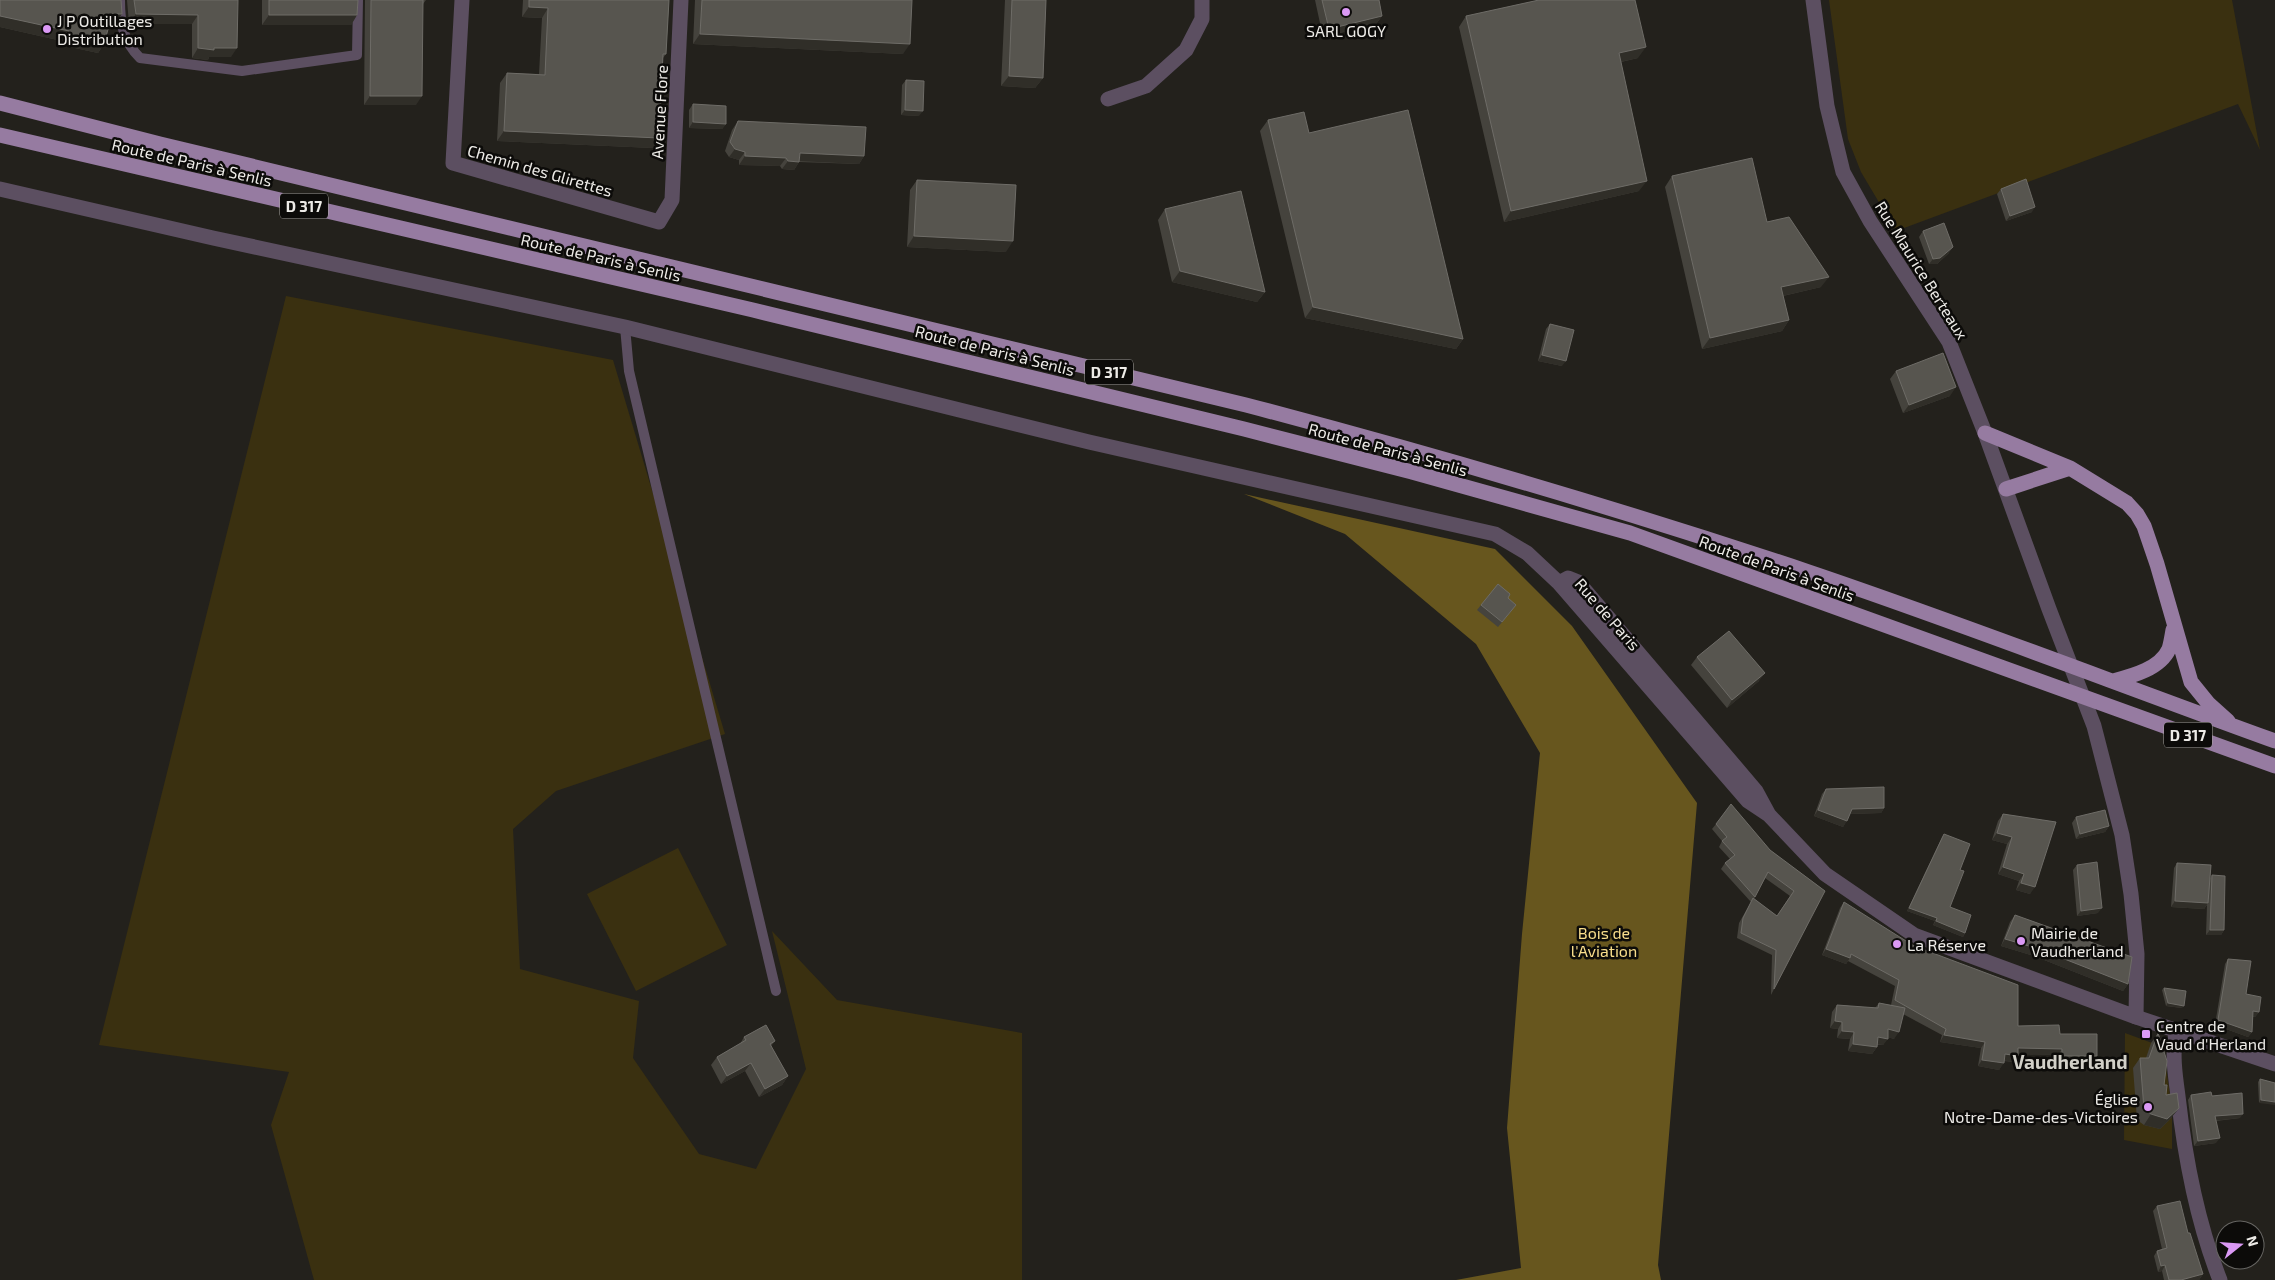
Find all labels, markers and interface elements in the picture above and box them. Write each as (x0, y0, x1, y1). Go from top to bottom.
marker: SARL GOGY (1340, 6, 1352, 18)
place label: J P Outillages Distribution (57, 11, 152, 48)
place label: SARL GOGY (1306, 21, 1386, 40)
marker: J P Outillages Distribution (41, 23, 53, 35)
street label: Avenue Flore (647, 64, 671, 160)
street label: Route de Paris à Senlis (110, 134, 274, 190)
street label: Chemin des Glirettes (465, 140, 615, 200)
road number: D 317 (280, 194, 328, 218)
street label: Rue Maurice Berteaux (1872, 197, 1973, 343)
street label: Route de Paris à Senlis (519, 229, 683, 285)
street label: Route de Paris à Senlis (913, 321, 1077, 379)
road number: D 317 (1085, 360, 1133, 384)
street label: Route de Paris à Senlis (1306, 419, 1470, 479)
street label: Route de Paris à Senlis (1697, 531, 1857, 605)
street label: Rue de Paris (1572, 574, 1644, 654)
road number: D 317 (2164, 722, 2212, 748)
park label: Bois de l'Aviation (1571, 923, 1637, 960)
place label: Mairie de Vaudherland (2031, 923, 2124, 960)
place label: La Réserve (1907, 935, 1986, 954)
marker: Mairie de Vaudherland (2015, 935, 2027, 947)
marker: La Réserve (1891, 938, 1903, 950)
place label: Centre de Vaud d'Herland (2156, 1016, 2266, 1053)
marker: Centre de Vaud d'Herland (2140, 1028, 2152, 1040)
district label: Vaudherland (2012, 1050, 2128, 1073)
place label: Église Notre-Dame-des-Victoires (1944, 1089, 2138, 1126)
marker: Église Notre-Dame-des-Victoires (2142, 1101, 2154, 1113)
north arrow (2215, 1220, 2265, 1270)
text: N (2243, 1234, 2263, 1248)

